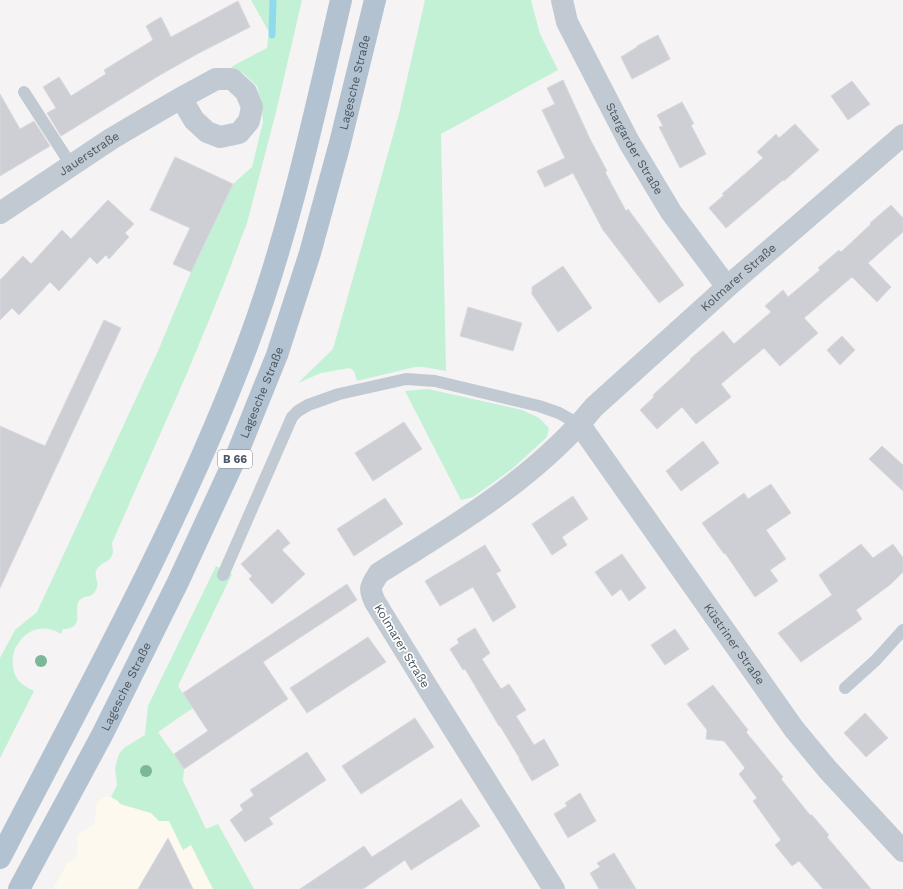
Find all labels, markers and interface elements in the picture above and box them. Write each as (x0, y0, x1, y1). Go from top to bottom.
street label: Lagesche Straße (336, 33, 373, 132)
street label: Stargarder Straße (603, 100, 666, 197)
street label: Jauerstraße (56, 129, 122, 179)
street label: Kolmarer Straße (698, 241, 779, 314)
street label: Lagesche Straße (237, 345, 286, 440)
road number: B 66 (218, 450, 252, 468)
street label: Küstriner Straße (701, 601, 768, 688)
street label: Kolmarer Straße (371, 602, 433, 691)
street label: Lagesche Straße (98, 640, 154, 733)

